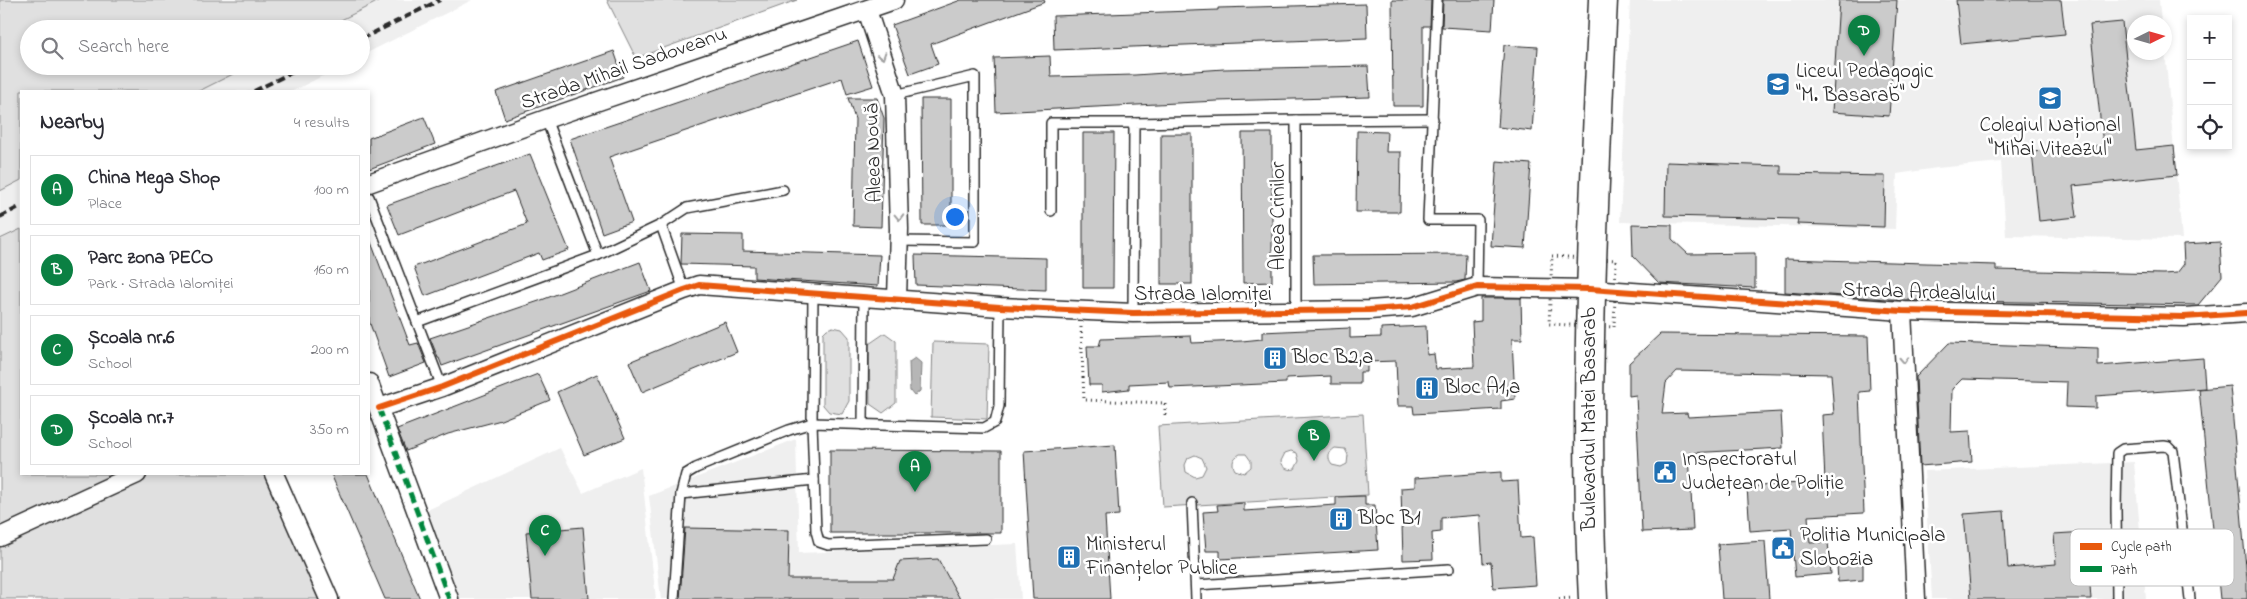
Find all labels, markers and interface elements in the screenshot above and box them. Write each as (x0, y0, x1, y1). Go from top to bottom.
pin: D (1848, 15, 1880, 56)
north arrow (2127, 15, 2172, 60)
map controls (2187, 15, 2232, 150)
button: + (2187, 15, 2232, 60)
search box (20, 20, 370, 75)
street label: Strada Mihail Sadoveanu (517, 20, 731, 118)
icon: search (38, 34, 66, 62)
text: Search here (78, 34, 169, 61)
one-way arrow (877, 52, 887, 60)
place label: Liceul Pedagogic "M. Basarab" (1796, 57, 1934, 111)
button: − (2187, 60, 2232, 105)
school or university icon: Liceul Pedagogic "M. Basarab" (1765, 71, 1791, 97)
school or university icon: Colegiul Național "Mihai Viteazul" (2037, 85, 2063, 111)
street label: Aleea Nouă (857, 102, 891, 203)
button: locate (2187, 105, 2232, 150)
text: Nearby (40, 108, 104, 138)
text: 4 results (294, 111, 350, 135)
place label: Colegiul Național "Mihai Viteazul" (1979, 111, 2121, 165)
street label: Aleea Crinilor (1264, 161, 1294, 270)
text: China Mega Shop (88, 165, 220, 192)
text: A (52, 178, 62, 202)
text: 100 m (314, 178, 349, 202)
text: Place (88, 192, 122, 216)
your location (942, 204, 968, 230)
one-way arrow (894, 213, 904, 221)
text: Parc zona PECO (88, 245, 213, 272)
text: B (52, 258, 62, 282)
text: 160 m (314, 258, 349, 282)
text: Park · Strada Ialomiței (88, 272, 233, 296)
street label: Strada Ardealului (1842, 275, 1996, 311)
street label: Strada Ialomiței (1134, 280, 1272, 310)
street label: Bulevardul Matei Basarab (1575, 307, 1605, 532)
text: Școala nr.6 (88, 325, 174, 352)
text: C (53, 338, 61, 362)
text: 200 m (311, 338, 349, 362)
place label: Bloc B2,a (1291, 343, 1373, 373)
building icon: Bloc B2,a (1262, 345, 1288, 371)
text: School (88, 352, 132, 376)
one-way arrow (1899, 356, 1909, 364)
place label: Bloc A1,a (1443, 373, 1520, 403)
building icon: Bloc A1,a (1414, 375, 1440, 401)
text: Școala nr.7 (88, 405, 174, 432)
text: D (51, 418, 63, 442)
text: 350 m (310, 418, 349, 442)
pin: B (1298, 420, 1330, 461)
text: School (88, 432, 132, 456)
place label: Inspectoratul Județean de Poliție (1682, 445, 1845, 499)
pin: A (899, 451, 931, 492)
public building icon: Inspectoratul Județean de Poliție (1652, 459, 1678, 485)
place label: Bloc B1 (1357, 504, 1421, 534)
building icon: Bloc B1 (1328, 506, 1354, 532)
pin: C (529, 515, 561, 556)
place label: Politia Municipala Slobozia (1800, 521, 1946, 575)
legend (2070, 529, 2234, 586)
place label: Ministerul Finanțelor Publice (1085, 530, 1238, 584)
public building icon: Politia Municipala Slobozia (1770, 535, 1796, 561)
text: Cycle path (2111, 537, 2172, 559)
building icon: Ministerul Finanțelor Publice (1056, 544, 1082, 570)
text: Path (2111, 560, 2137, 581)

